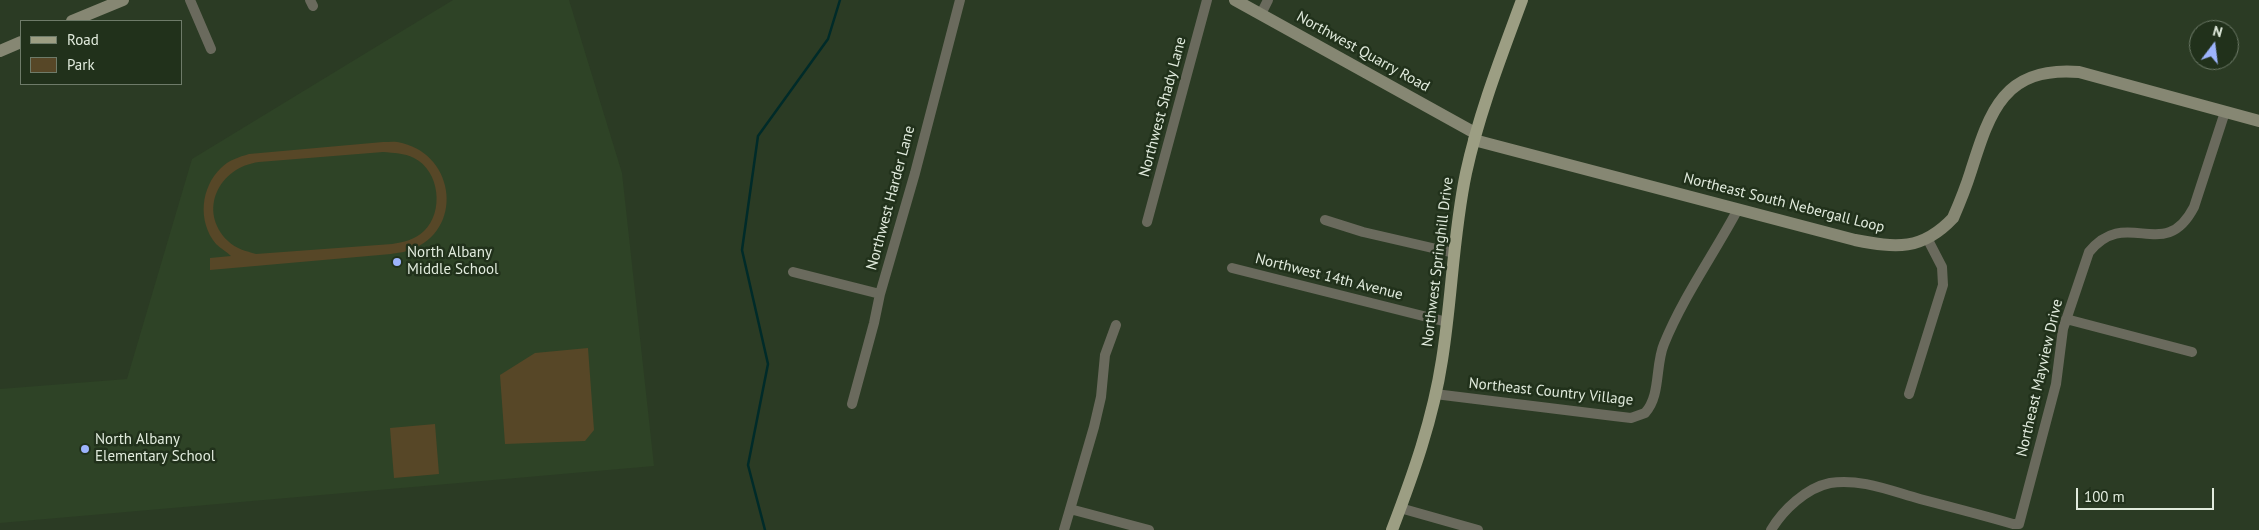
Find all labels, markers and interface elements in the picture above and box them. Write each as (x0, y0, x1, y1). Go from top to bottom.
street label: Northwest Quarry Road (1293, 8, 1433, 96)
legend (20, 20, 182, 85)
north arrow (2189, 20, 2239, 70)
text: N (2211, 22, 2224, 41)
text: Road (67, 30, 99, 49)
street label: Northwest Shady Lane (1136, 35, 1190, 179)
text: Park (67, 55, 95, 74)
street label: Northwest Harder Lane (863, 124, 919, 272)
street label: Northeast South Nebergall Loop (1682, 169, 1886, 237)
street label: Northwest Springhill Drive (1419, 176, 1457, 348)
place label: North Albany Middle School (407, 244, 498, 279)
street label: Northwest 14th Avenue (1253, 250, 1405, 304)
marker: North Albany Middle School (391, 256, 403, 268)
street label: Northeast Mayview Drive (2013, 297, 2067, 459)
street label: Northeast Country Village (1468, 374, 1634, 410)
place label: North Albany Elementary School (95, 431, 215, 466)
marker: North Albany Elementary School (79, 443, 91, 455)
scale bar (2079, 478, 2216, 510)
text: 100 m (2084, 487, 2125, 506)

